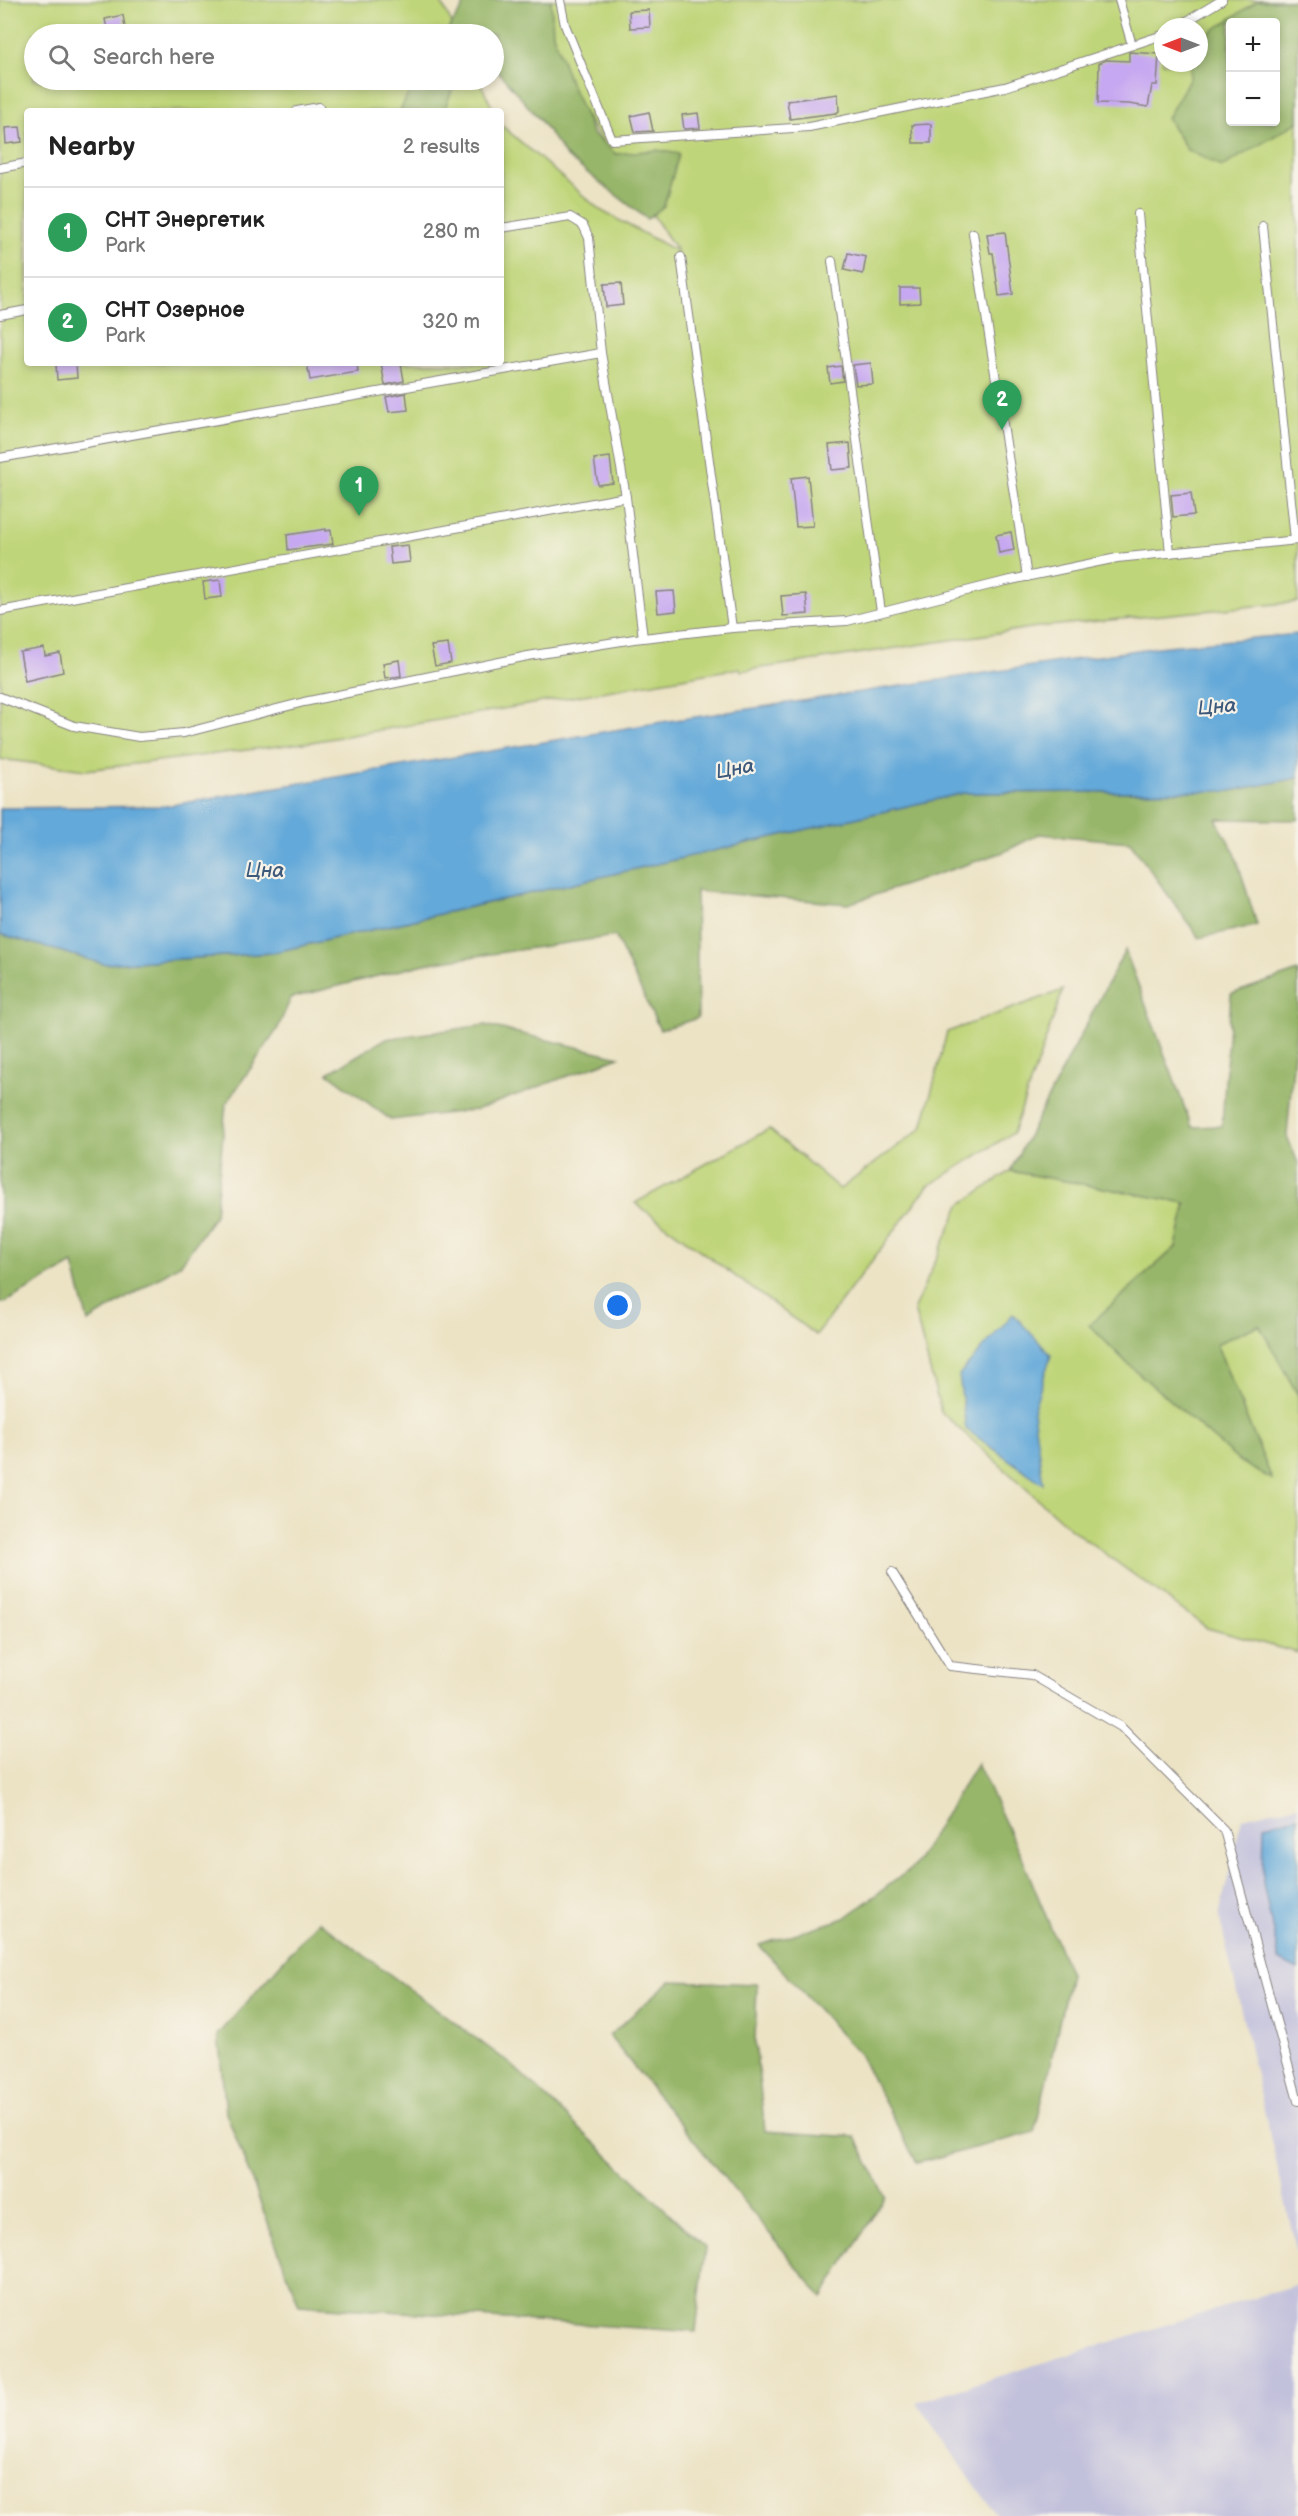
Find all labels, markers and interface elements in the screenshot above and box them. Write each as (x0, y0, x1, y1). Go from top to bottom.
north arrow (1154, 18, 1208, 72)
map controls (1226, 18, 1280, 126)
button: + (1226, 18, 1280, 72)
search box (24, 24, 504, 90)
icon: search (45, 41, 78, 74)
text: Search here (93, 44, 215, 71)
button: − (1226, 72, 1280, 126)
text: Nearby (48, 132, 135, 163)
text: 2 results (403, 135, 480, 159)
text: СНТ Энергетик (105, 207, 264, 234)
text: 1 (63, 220, 72, 244)
text: 280 m (423, 220, 480, 244)
text: Park (105, 234, 145, 258)
text: СНТ Озерное (105, 297, 245, 324)
text: 2 (62, 310, 73, 334)
text: 320 m (422, 310, 480, 334)
text: Park (105, 324, 145, 348)
pin: 2 (982, 380, 1022, 430)
pin: 1 (340, 466, 378, 516)
water label: Цна (1197, 693, 1237, 721)
water label: Цна (714, 754, 756, 784)
water label: Цна (246, 859, 284, 883)
your location (603, 1291, 632, 1320)

